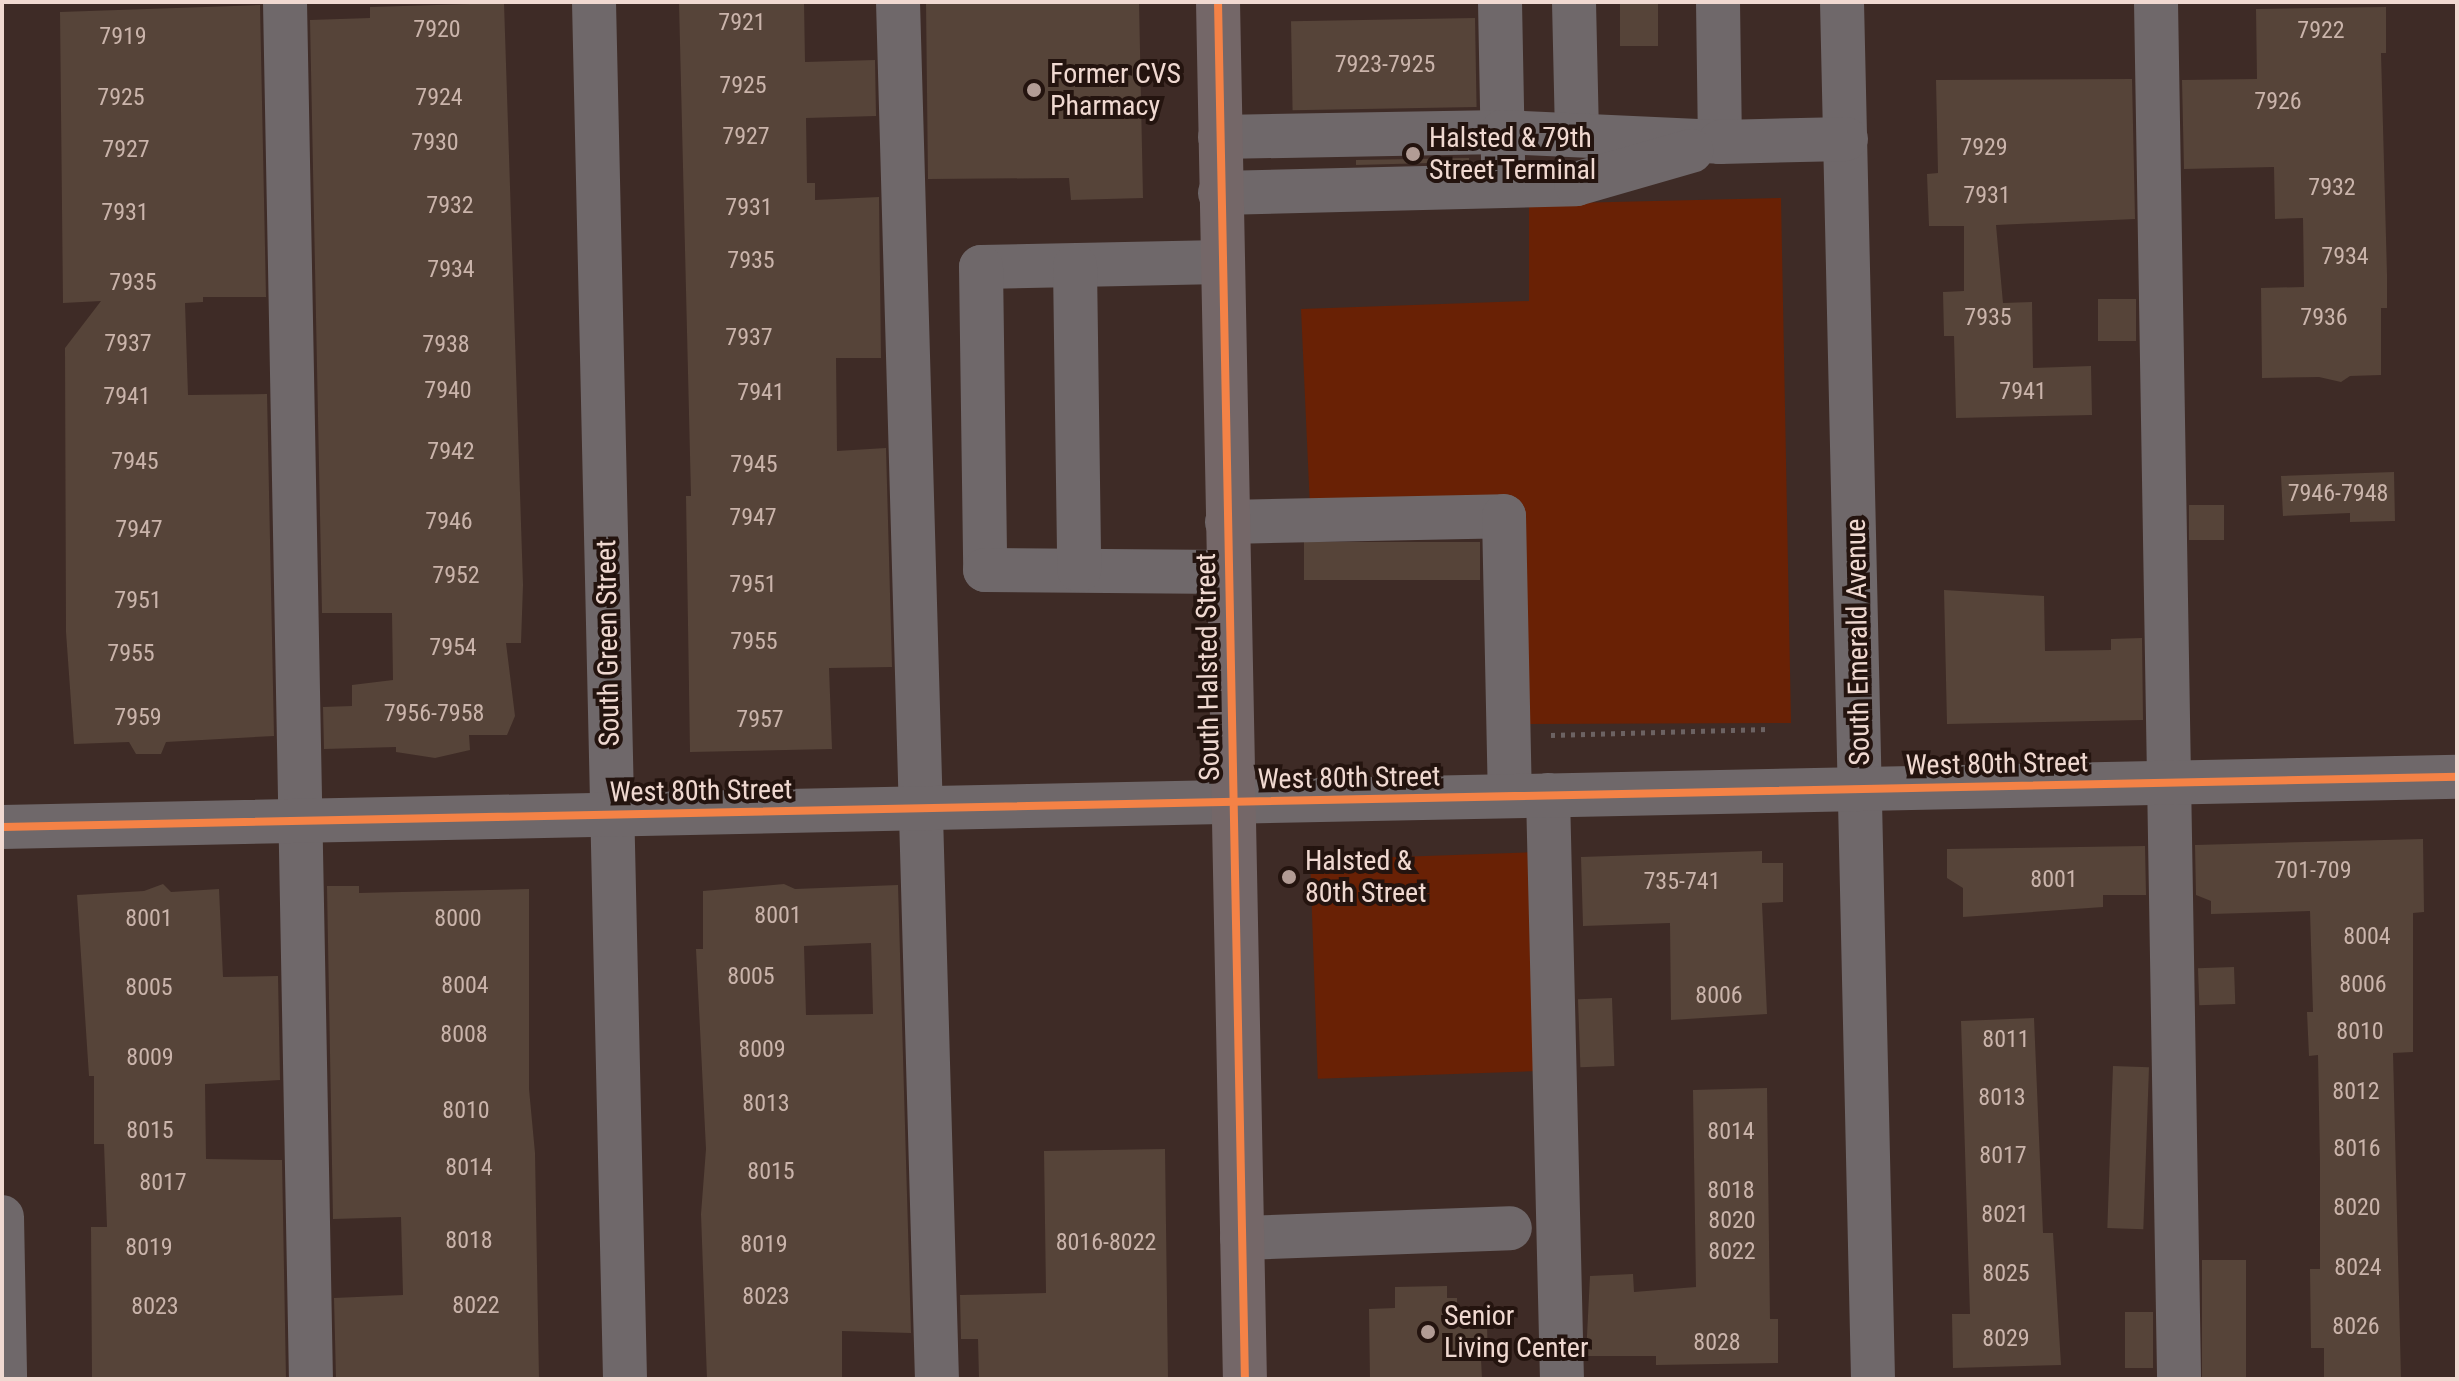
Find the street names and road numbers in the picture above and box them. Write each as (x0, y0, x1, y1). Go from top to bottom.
street label: South Emerald Avenue (1839, 518, 1877, 766)
street label: South Green Street (589, 539, 627, 747)
street label: South Halsted Street (1189, 553, 1227, 781)
street label: West 80th Street (1905, 746, 2089, 782)
street label: West 80th Street (1257, 760, 1441, 796)
street label: West 80th Street (609, 773, 793, 809)

